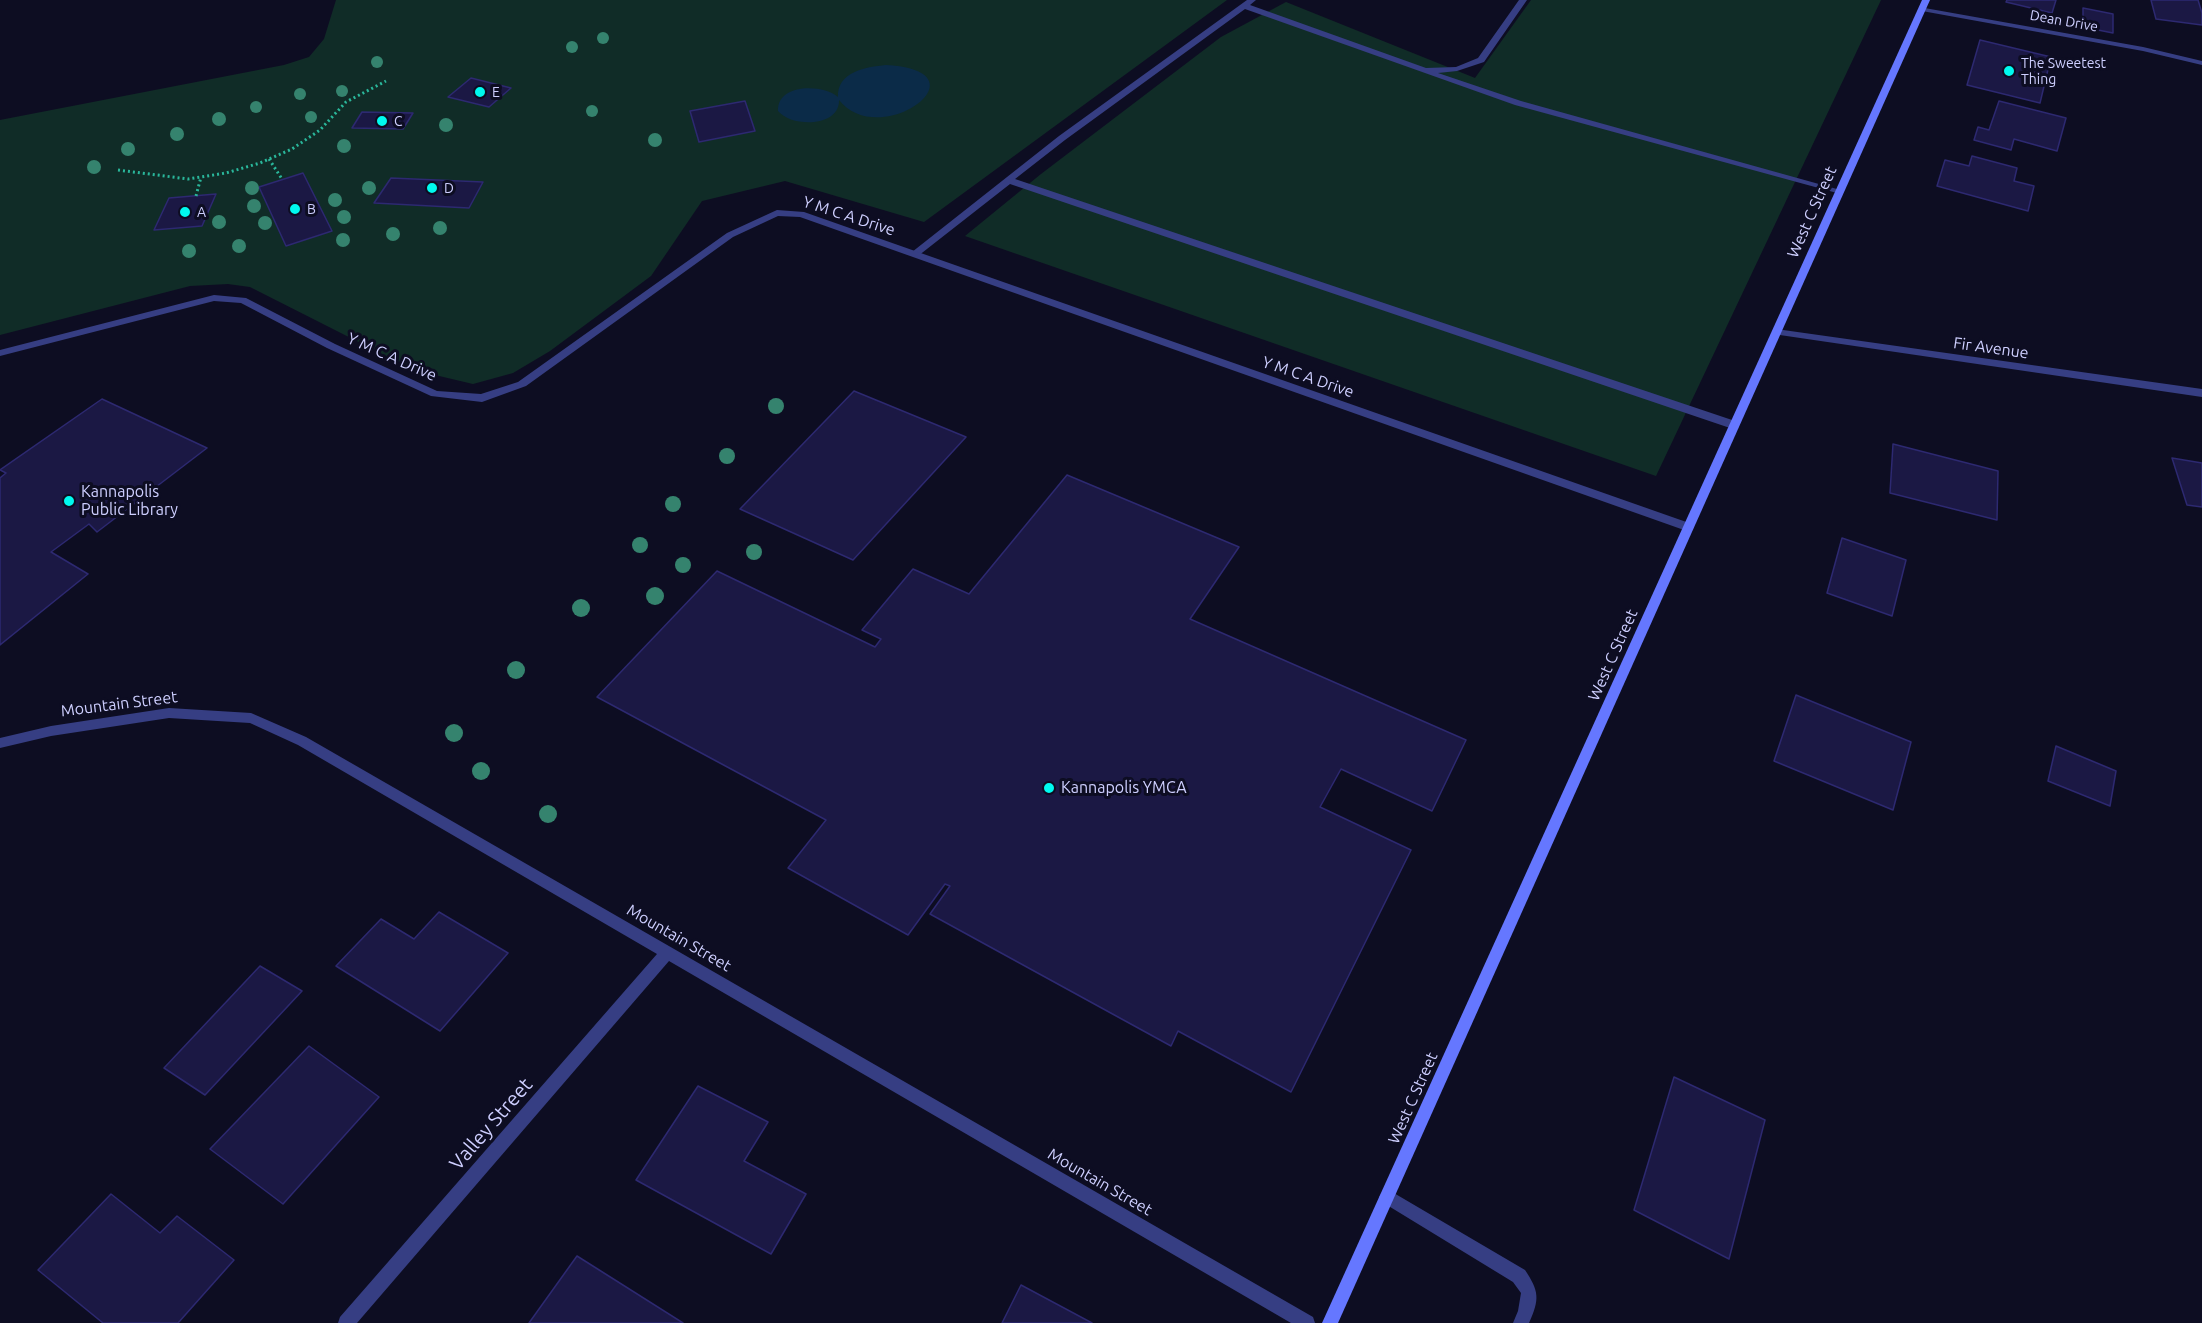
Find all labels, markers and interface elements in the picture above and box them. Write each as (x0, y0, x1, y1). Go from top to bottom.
street label: Dean Drive (2029, 7, 2099, 35)
place label: The Sweetest Thing (2021, 55, 2106, 88)
marker: The Sweetest Thing (2002, 64, 2016, 78)
place label: E (492, 84, 500, 100)
marker: E (473, 85, 487, 99)
place label: C (394, 113, 403, 129)
marker: C (375, 114, 389, 128)
street label: West C Street (1783, 163, 1841, 261)
place label: D (444, 180, 454, 196)
marker: D (425, 181, 439, 195)
street label: Y M C A Drive (800, 192, 898, 240)
place label: B (307, 201, 316, 217)
marker: B (288, 202, 302, 216)
place label: A (197, 204, 206, 220)
marker: A (178, 205, 192, 219)
street label: Y M C A Drive (344, 329, 440, 385)
street label: Fir Avenue (1952, 333, 2030, 363)
street label: Y M C A Drive (1260, 352, 1356, 402)
place label: Kannapolis Public Library (81, 482, 178, 520)
marker: Kannapolis Public Library (62, 494, 76, 508)
street label: West C Street (1584, 606, 1642, 704)
street label: Mountain Street (60, 687, 178, 721)
place label: Kannapolis YMCA (1061, 778, 1187, 798)
marker: Kannapolis YMCA (1042, 781, 1056, 795)
street label: Mountain Street (623, 900, 735, 976)
street label: West C Street (1384, 1049, 1442, 1147)
street label: Valley Street (444, 1073, 538, 1175)
street label: Mountain Street (1044, 1144, 1156, 1220)

